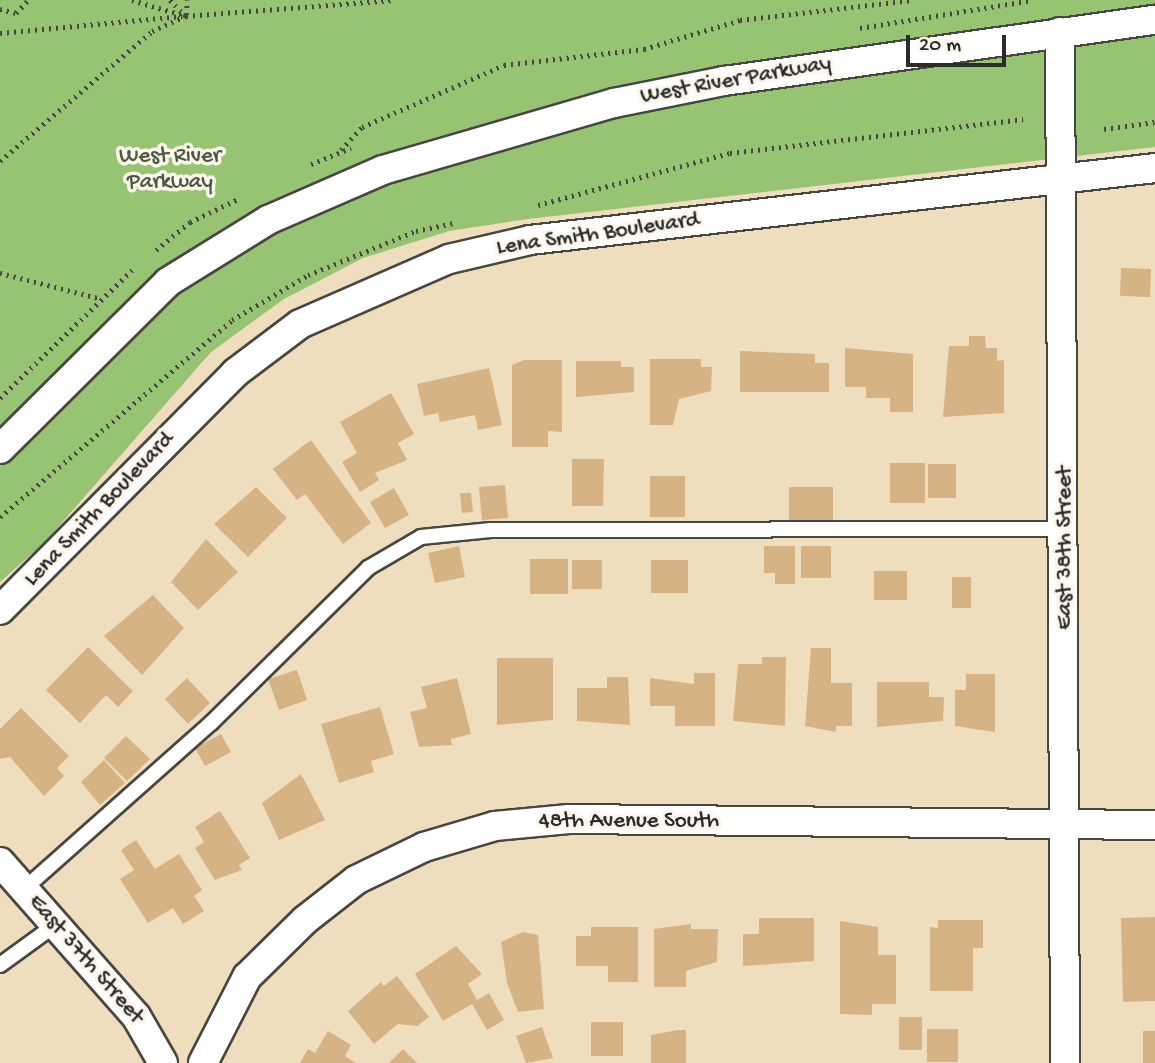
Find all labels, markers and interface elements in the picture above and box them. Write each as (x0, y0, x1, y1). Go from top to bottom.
scale bar (910, 21, 1010, 65)
text: 20 m (919, 34, 961, 59)
street label: West River Parkway (639, 51, 833, 111)
park label: West River Parkway (119, 143, 221, 197)
street label: Lena Smith Boulevard (495, 207, 701, 263)
street label: Lena Smith Boulevard (19, 427, 181, 593)
street label: East 38th Street (1052, 466, 1080, 630)
street label: 48th Avenue South (539, 808, 719, 836)
street label: East 37th Street (21, 890, 149, 1030)

